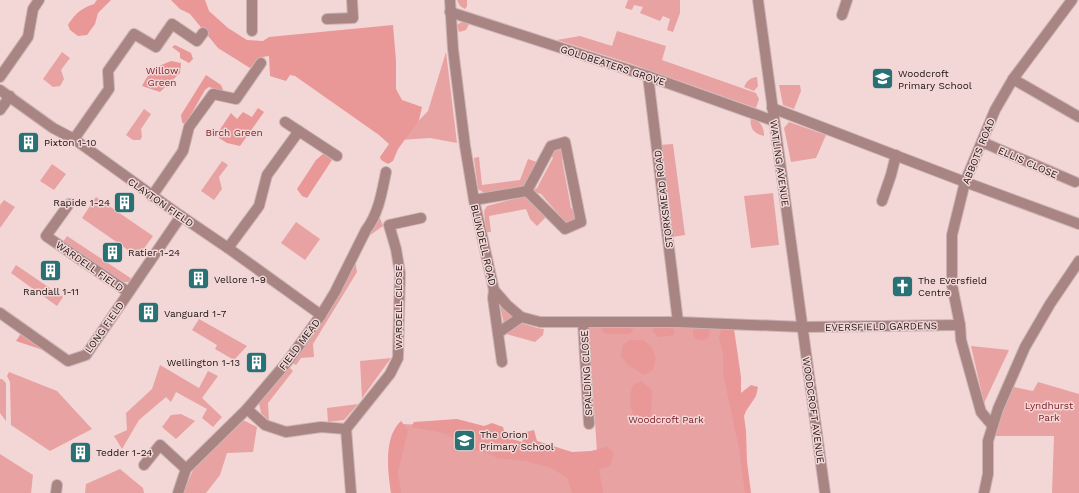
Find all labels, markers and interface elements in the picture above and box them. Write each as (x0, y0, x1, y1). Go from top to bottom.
street label: GOLDBEATERS GROVE (559, 43, 667, 88)
park label: Willow Green (146, 65, 179, 88)
school or university icon: Woodcroft Primary School (869, 66, 895, 92)
place label: Woodcroft Primary School (898, 68, 972, 91)
street label: ABBOTS ROAD (960, 117, 997, 186)
street label: WATLING AVENUE (768, 119, 791, 207)
park label: Birch Green (205, 127, 263, 138)
building icon: Pixton 1-10 (16, 129, 42, 155)
place label: Pixton 1-10 (44, 137, 96, 148)
street label: ELLIS CLOSE (996, 144, 1059, 180)
street label: STORKSMEAD ROAD (652, 149, 675, 249)
street label: CLAYTON FIELD (126, 176, 195, 229)
building icon: Rapide 1-24 (112, 189, 138, 215)
place label: Rapide 1-24 (53, 197, 110, 208)
street label: BLUNDELL ROAD (469, 203, 498, 287)
street label: WARDELL FIELD (54, 239, 126, 294)
building icon: Ratier 1-24 (99, 239, 125, 265)
place label: Ratier 1-24 (128, 247, 180, 258)
building icon: Randall 1-11 (38, 258, 64, 284)
street label: WARDELL CLOSE (393, 265, 404, 349)
building icon: Vellore 1-9 (186, 266, 212, 292)
church icon: The Eversfield Centre (889, 273, 915, 299)
place label: Vellore 1-9 (214, 274, 266, 285)
place label: The Eversfield Centre (918, 275, 987, 298)
place label: Randall 1-11 (23, 286, 79, 297)
street label: LONG FIELD (83, 300, 126, 355)
building icon: Vanguard 1-7 (136, 300, 162, 326)
place label: Vanguard 1-7 (164, 308, 227, 319)
street label: FIELD MEAD (277, 317, 322, 372)
street label: EVERSFIELD GARDENS (825, 320, 937, 333)
street label: SPALDING CLOSE (579, 330, 594, 416)
building icon: Wellington 1-13 (243, 349, 269, 375)
street label: WOODCROFT AVENUE (801, 356, 826, 464)
place label: Wellington 1-13 (167, 357, 240, 368)
park label: Lyndhurst Park (1025, 400, 1074, 423)
park label: Woodcroft Park (628, 414, 704, 425)
school or university icon: The Orion Primary School (452, 427, 478, 453)
place label: The Orion Primary School (480, 429, 554, 452)
building icon: Tedder 1-24 (67, 439, 93, 465)
place label: Tedder 1-24 (96, 447, 152, 458)

